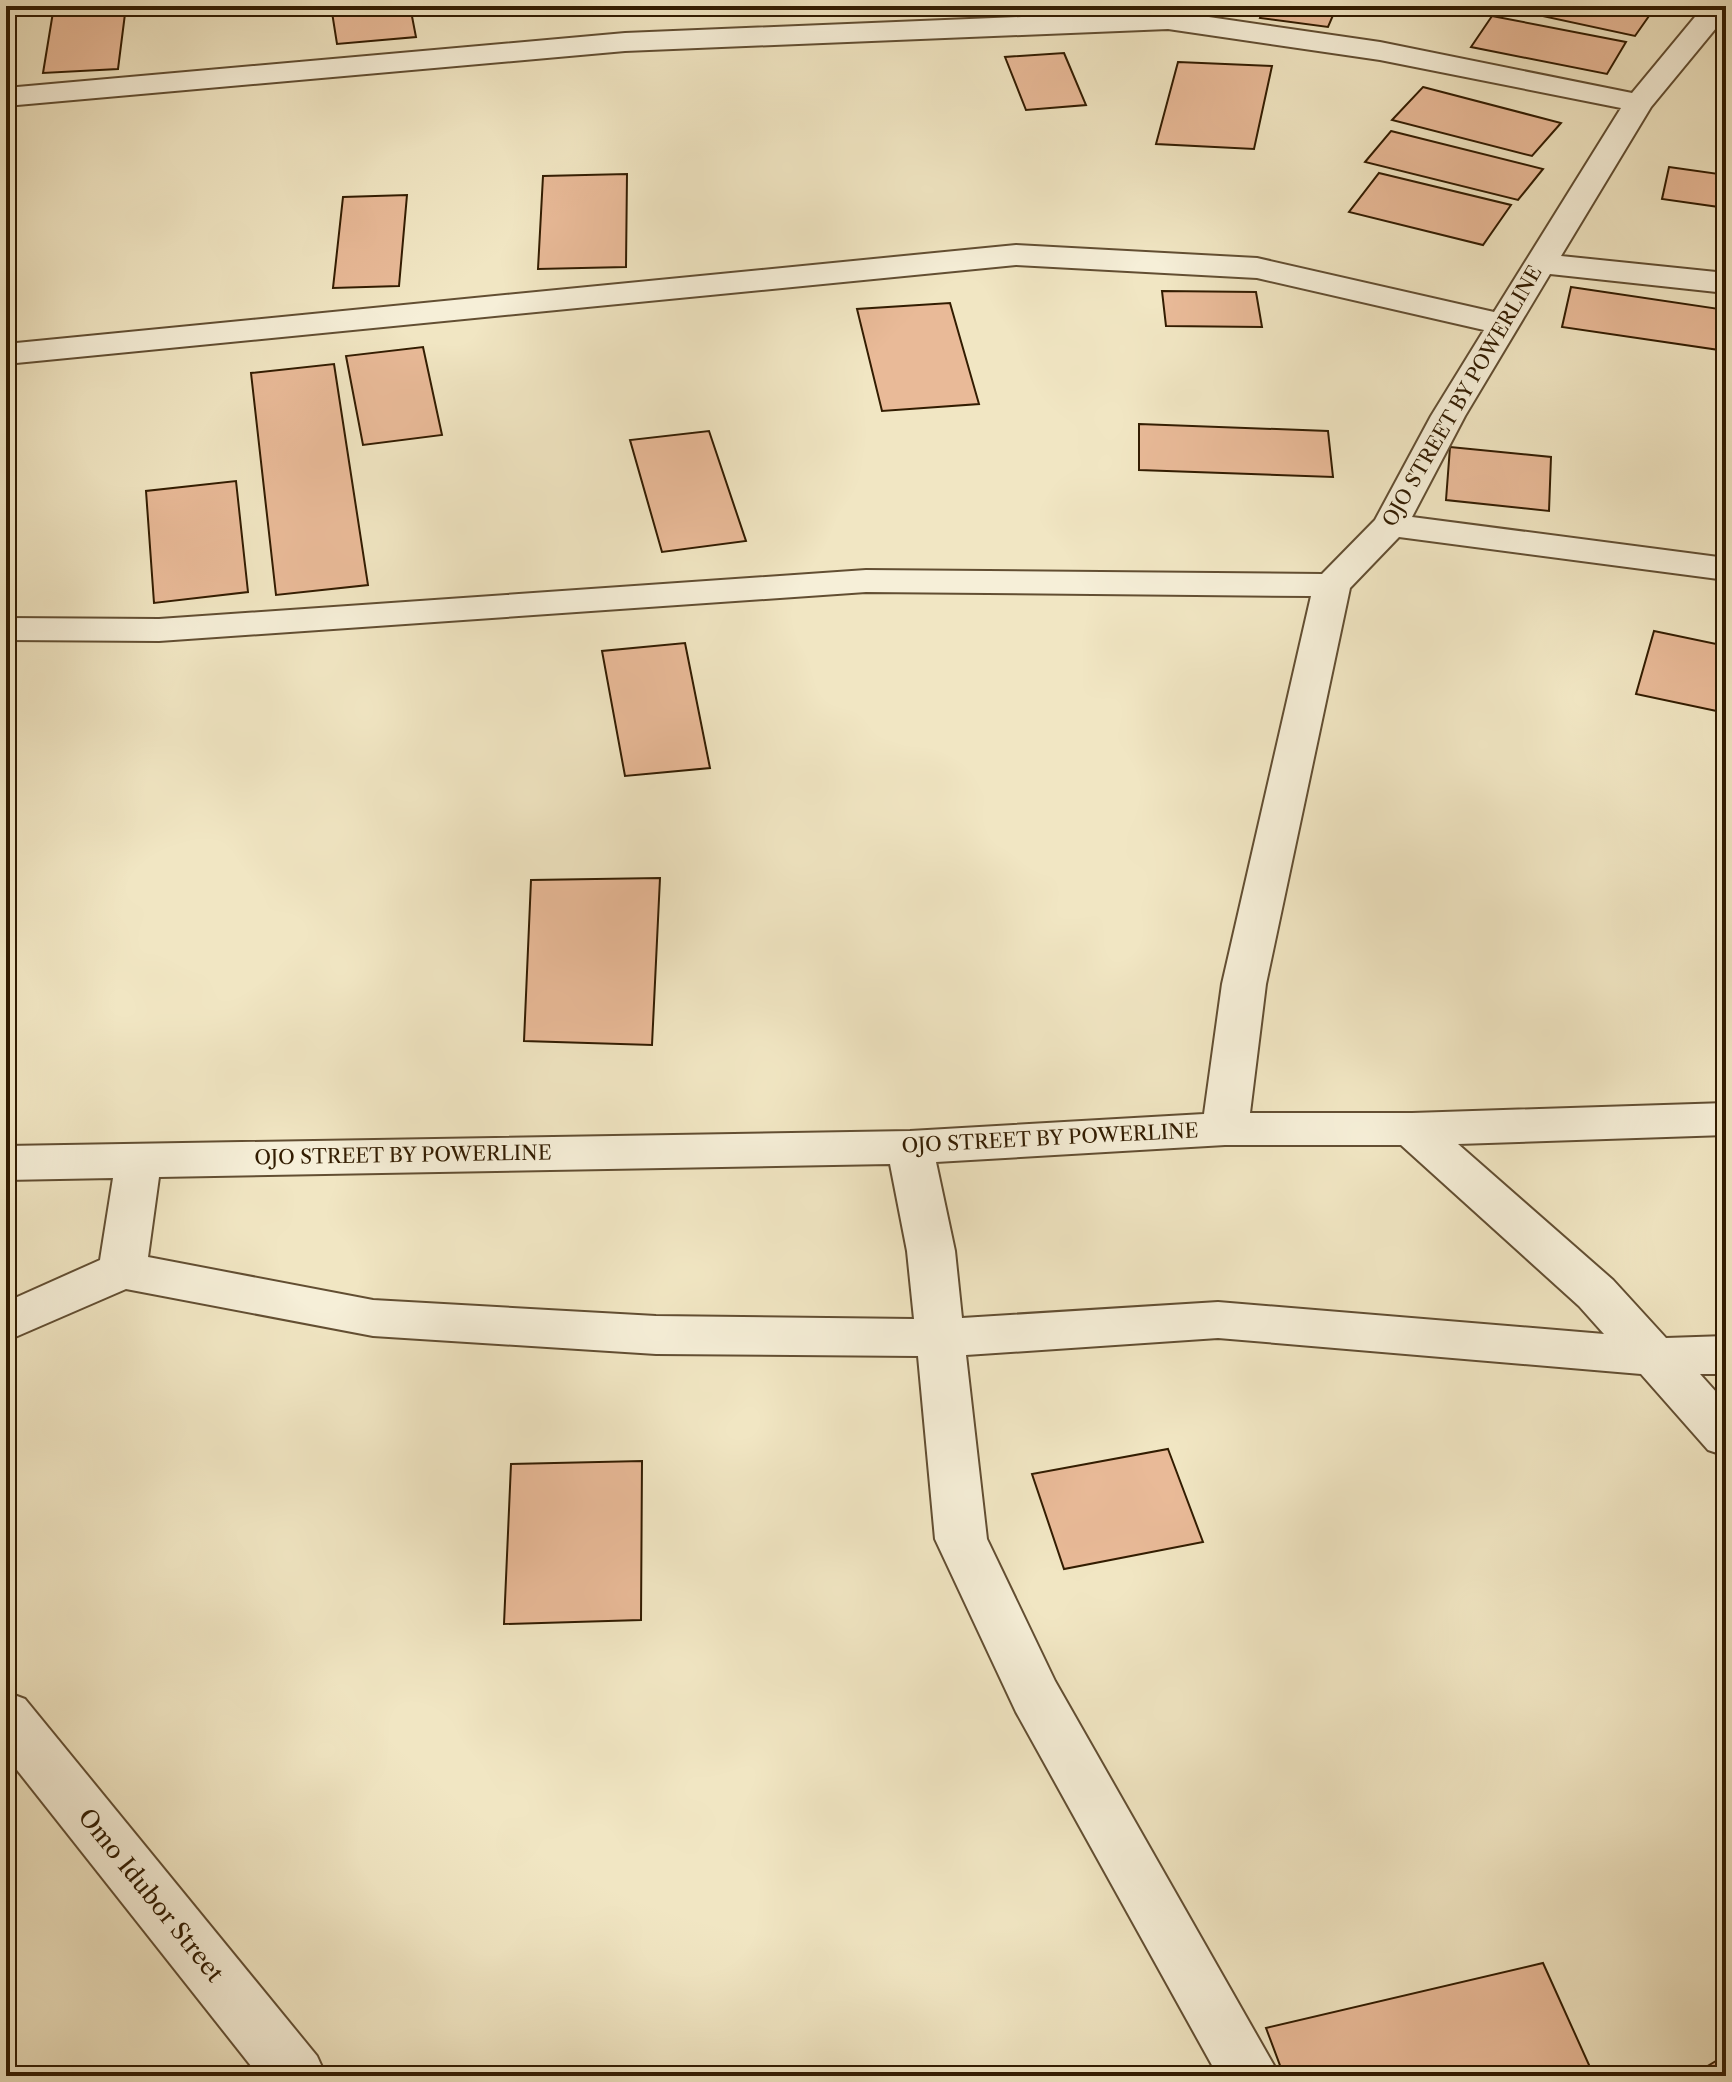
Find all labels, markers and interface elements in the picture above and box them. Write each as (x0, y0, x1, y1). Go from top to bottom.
street label: OJO STREET BY POWERLINE (1377, 261, 1547, 531)
street label: OJO STREET BY POWERLINE (901, 1118, 1199, 1158)
street label: OJO STREET BY POWERLINE (254, 1140, 552, 1170)
street label: Omo Idubor Street (72, 1802, 230, 1988)

